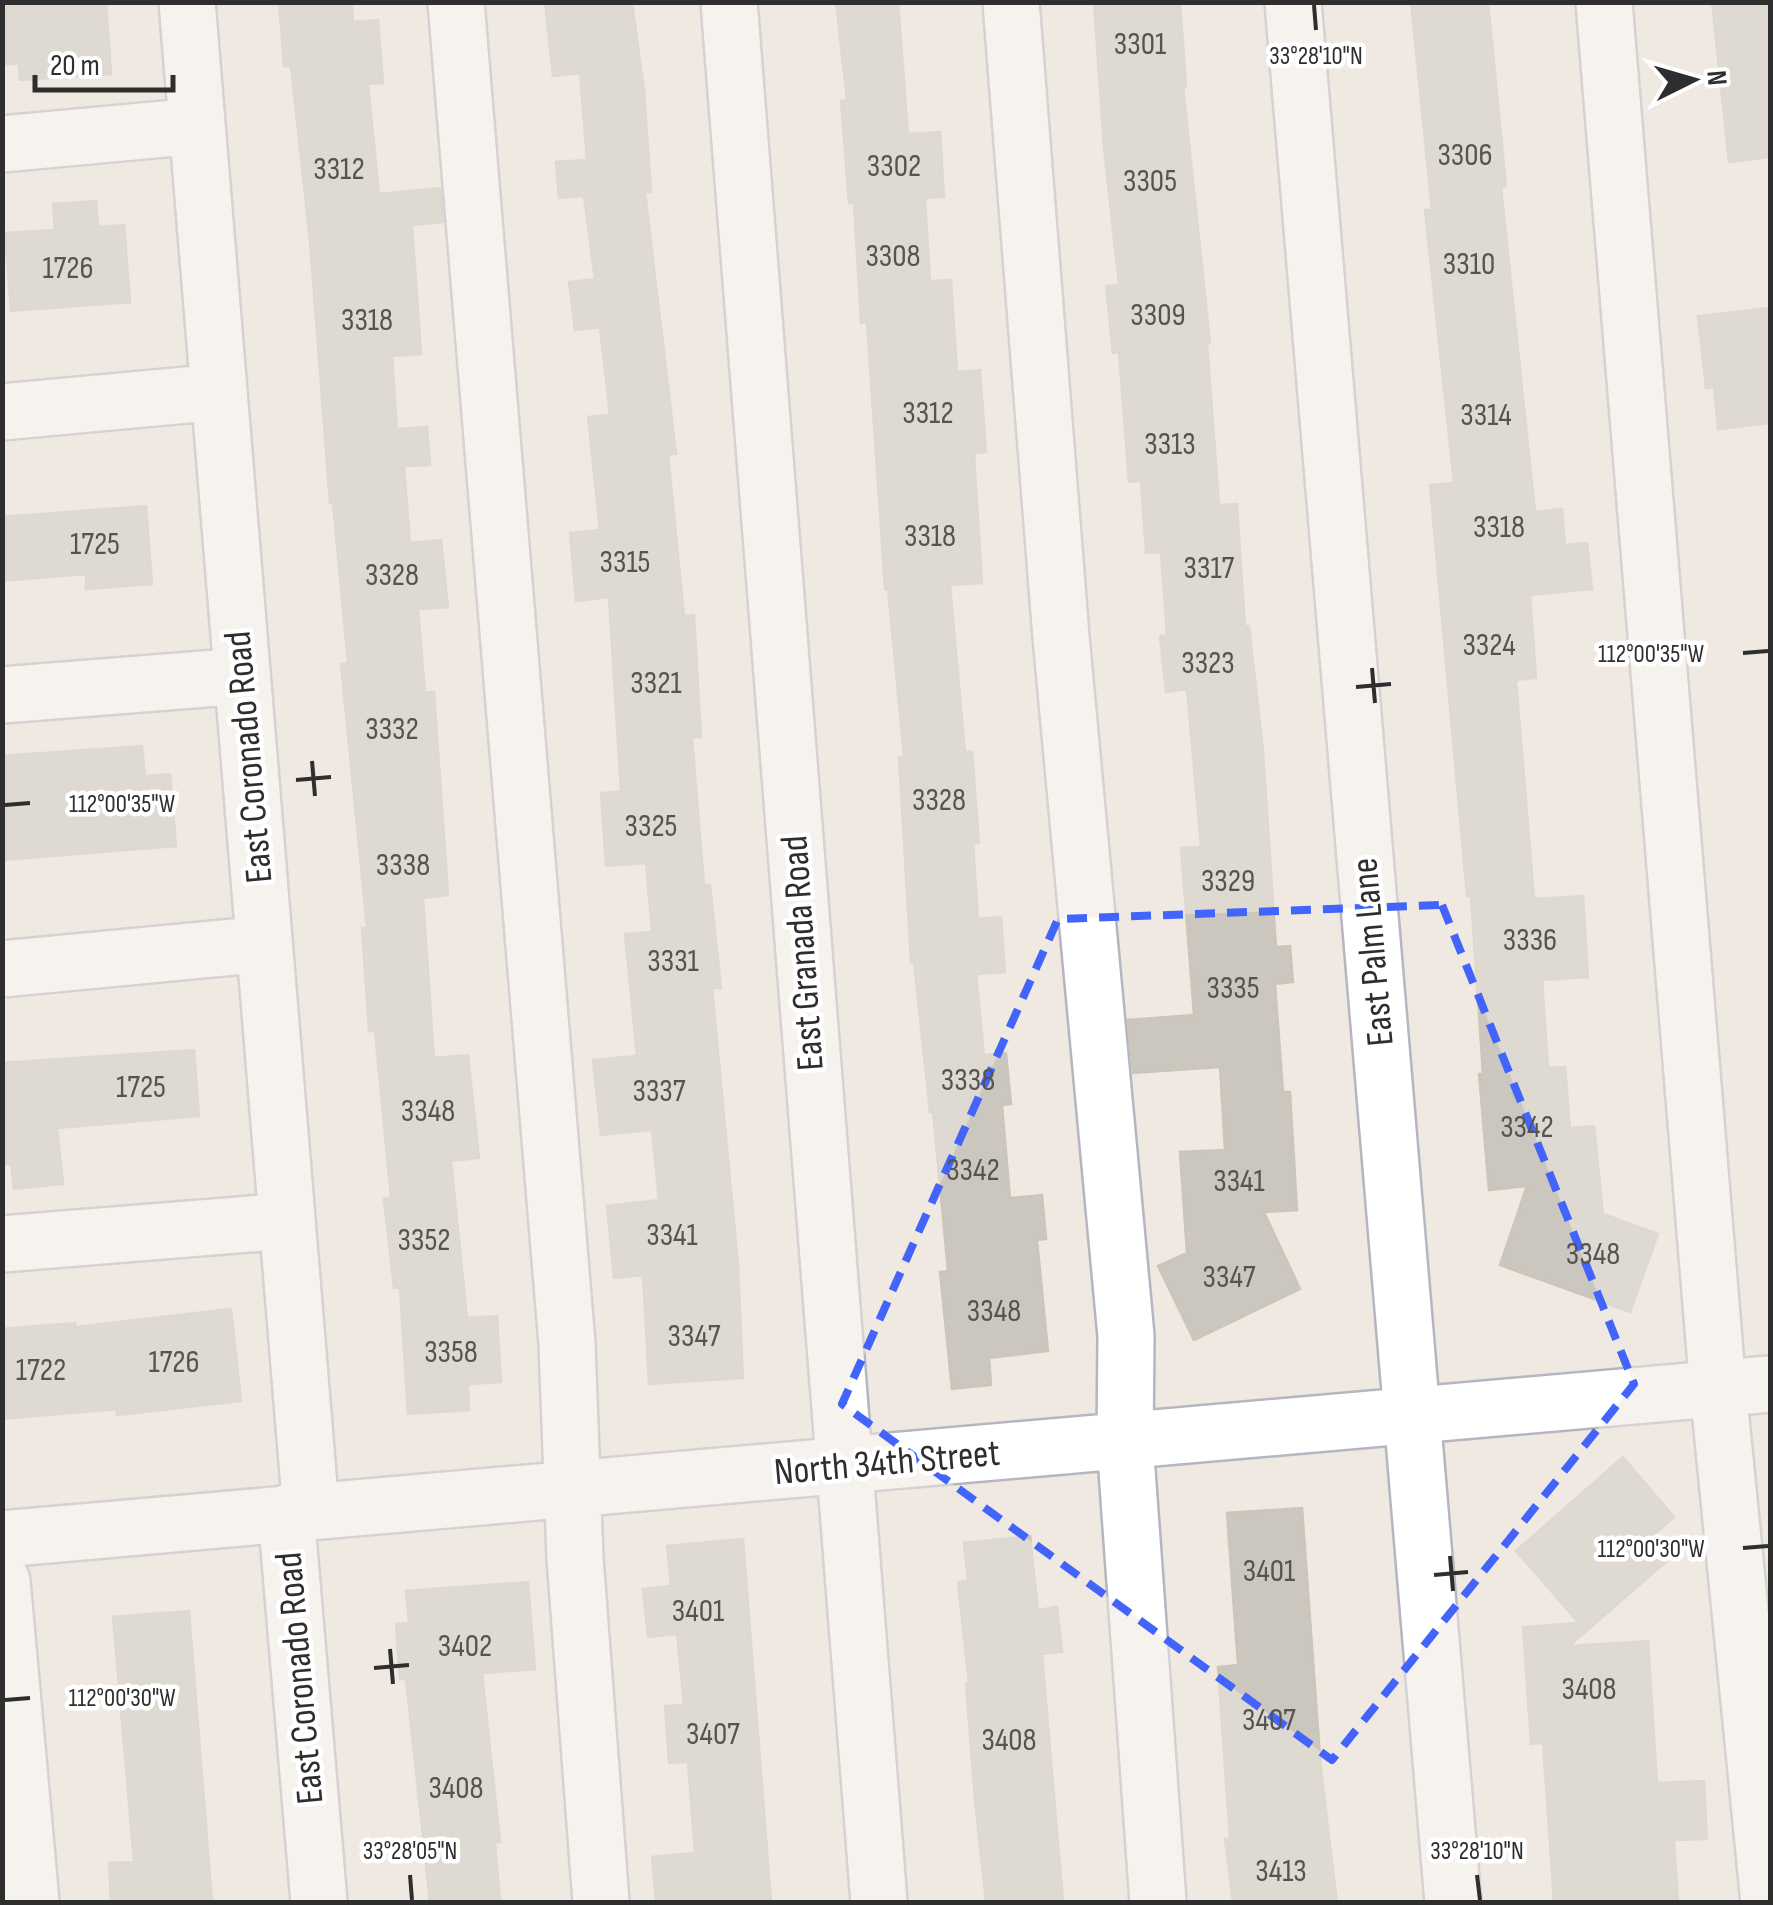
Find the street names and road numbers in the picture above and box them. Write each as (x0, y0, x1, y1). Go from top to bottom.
street label: East Coronado Road (216, 629, 282, 885)
street label: East Granada Road (772, 834, 834, 1072)
street label: East Palm Lane (1342, 856, 1404, 1048)
street label: North 34th Street (772, 1431, 1002, 1495)
street label: East Coronado Road (267, 1550, 333, 1806)

